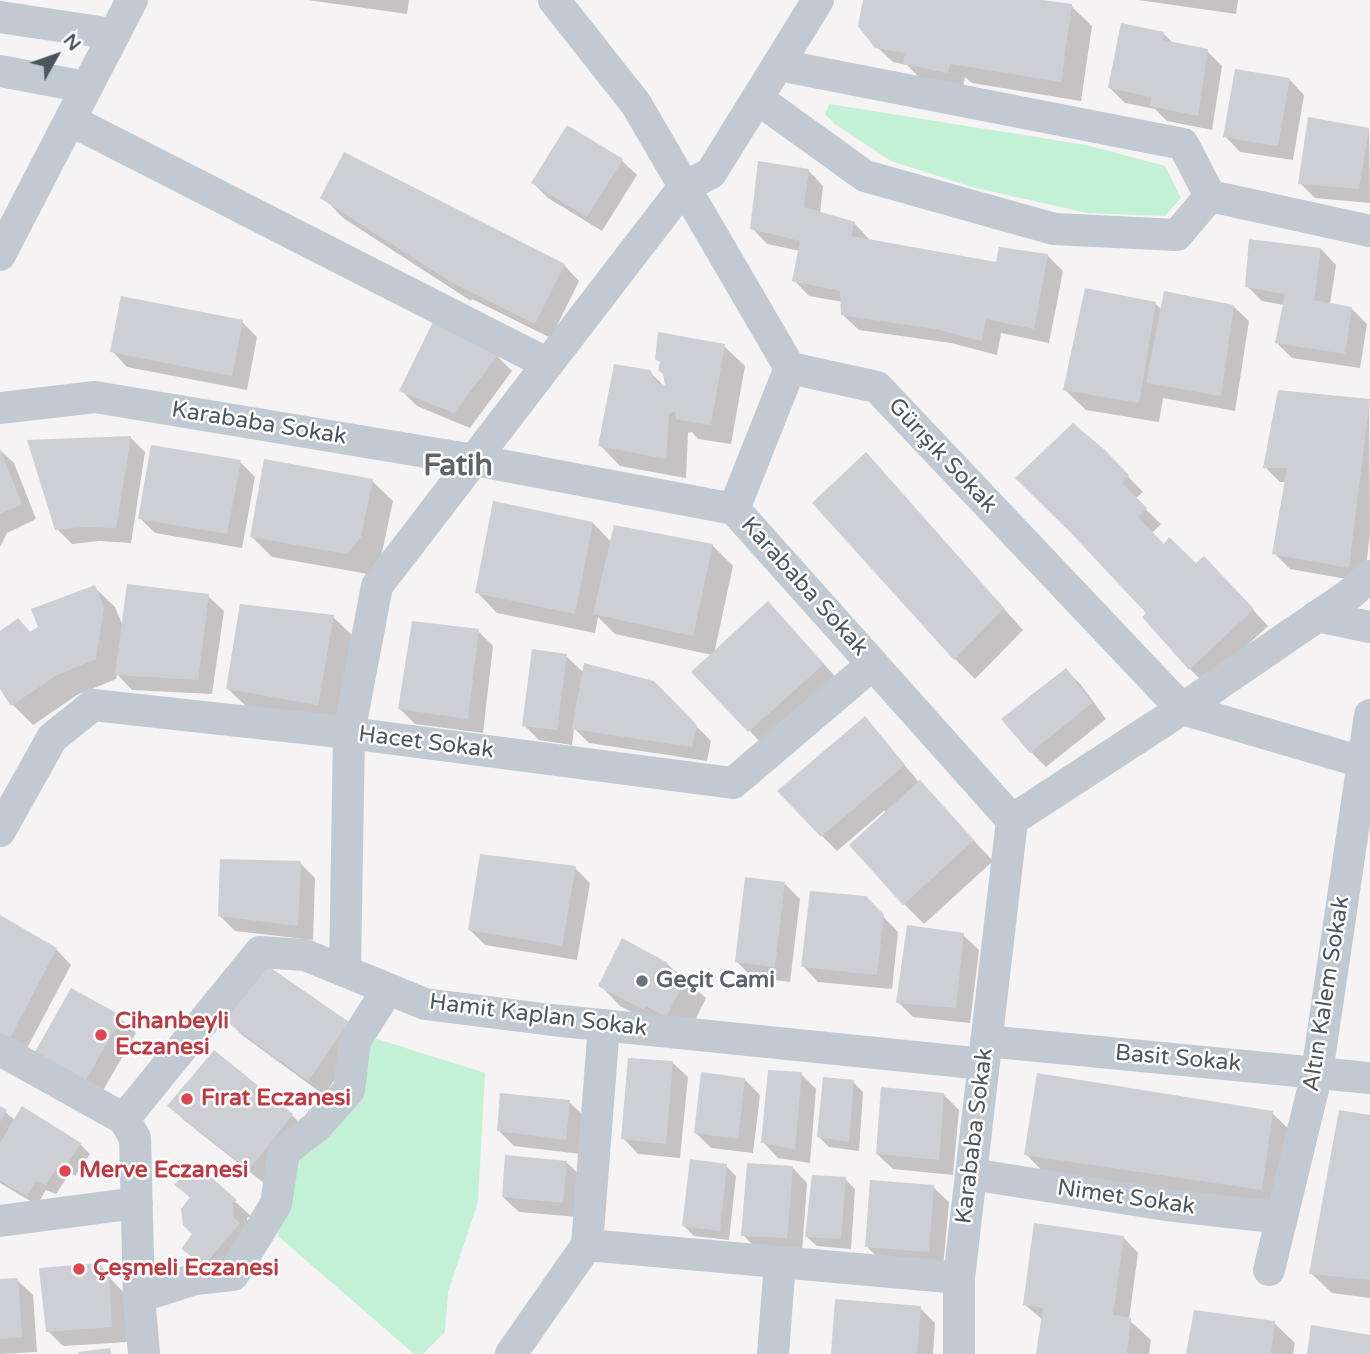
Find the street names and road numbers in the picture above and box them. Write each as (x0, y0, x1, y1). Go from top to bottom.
street label: Gürışık Sokak (882, 393, 1002, 519)
street label: Karababa Sokak (170, 397, 348, 451)
street label: Karababa Sokak (735, 512, 873, 662)
street label: Hacet Sokak (357, 721, 495, 765)
street label: Altın Kalem Sokak (1298, 894, 1356, 1094)
street label: Hamit Kaplan Sokak (427, 989, 649, 1043)
street label: Basit Sokak (1114, 1040, 1242, 1078)
street label: Karababa Sokak (951, 1047, 999, 1225)
street label: Nimet Sokak (1055, 1175, 1197, 1221)

